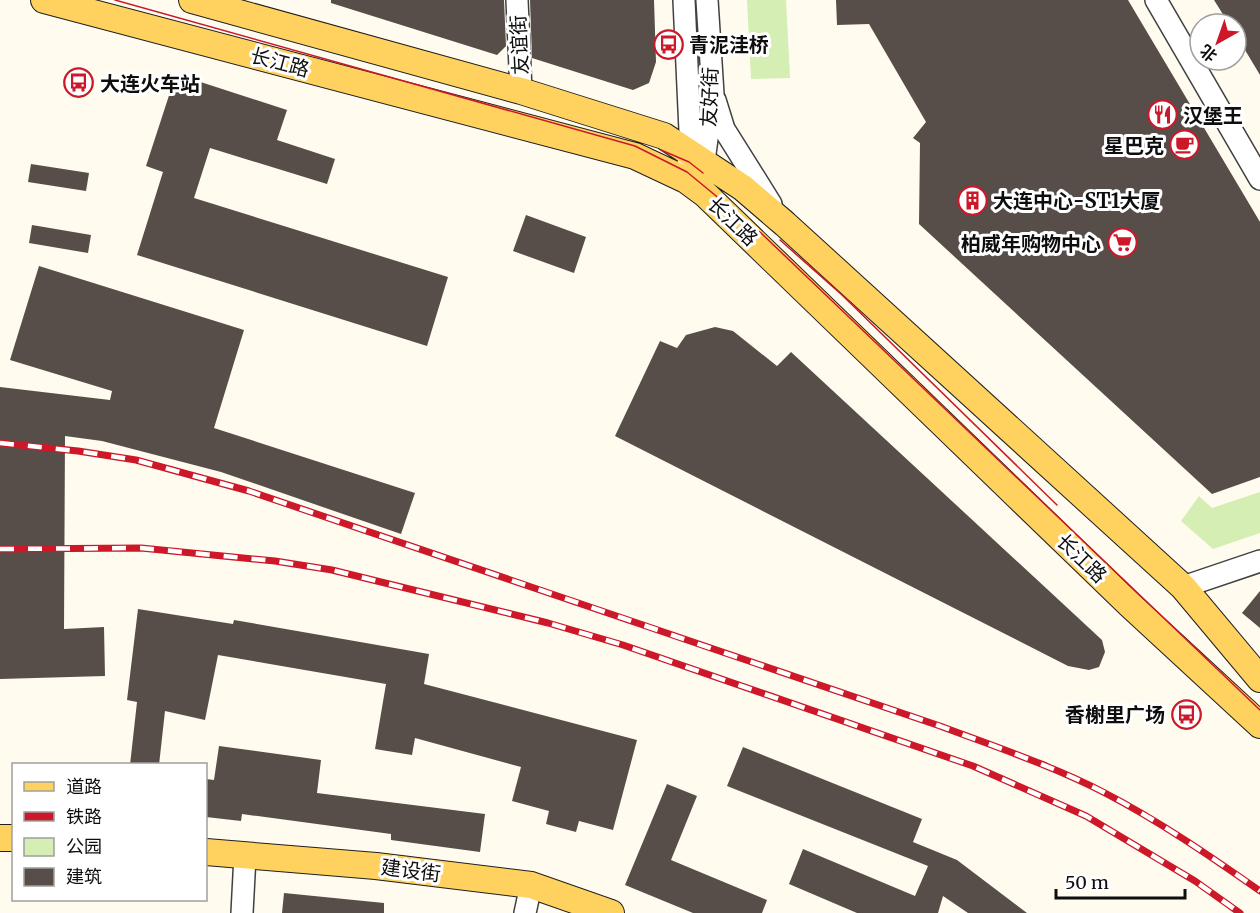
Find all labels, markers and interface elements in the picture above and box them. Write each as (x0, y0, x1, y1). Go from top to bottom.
north arrow (1188, 12, 1248, 72)
street label: 友谊街 (505, 14, 533, 76)
bus stop icon: 青泥洼桥 (652, 28, 684, 60)
place label: 青泥洼桥 (689, 32, 769, 57)
text: 北 (1196, 41, 1221, 66)
street label: 长江路 (248, 42, 312, 82)
bus stop icon: 大连火车站 (63, 67, 95, 99)
street label: 友好街 (695, 67, 723, 127)
place label: 大连火车站 (100, 71, 200, 96)
restaurant icon: 汉堡王 (1146, 99, 1178, 131)
place label: 汉堡王 (1183, 103, 1243, 128)
cafe icon: 星巴克 (1169, 129, 1201, 161)
place label: 星巴克 (1104, 133, 1164, 158)
building icon: 大连中心-ST1大厦 (956, 184, 988, 216)
place label: 大连中心-ST1大厦 (993, 188, 1160, 213)
street label: 长江路 (703, 191, 763, 251)
supermarket icon: 柏威年购物中心 (1106, 227, 1138, 259)
place label: 柏威年购物中心 (961, 231, 1101, 256)
street label: 长江路 (1052, 528, 1112, 588)
bus stop icon: 香榭里广场 (1170, 698, 1202, 730)
place label: 香榭里广场 (1065, 702, 1165, 727)
legend (12, 763, 207, 901)
text: 道路 (66, 775, 102, 798)
text: 铁路 (66, 805, 102, 828)
text: 公园 (66, 835, 102, 858)
street label: 建设街 (380, 854, 442, 886)
scale bar (1056, 862, 1185, 900)
text: 建筑 (66, 865, 102, 888)
text: 50 m (1065, 871, 1109, 894)

